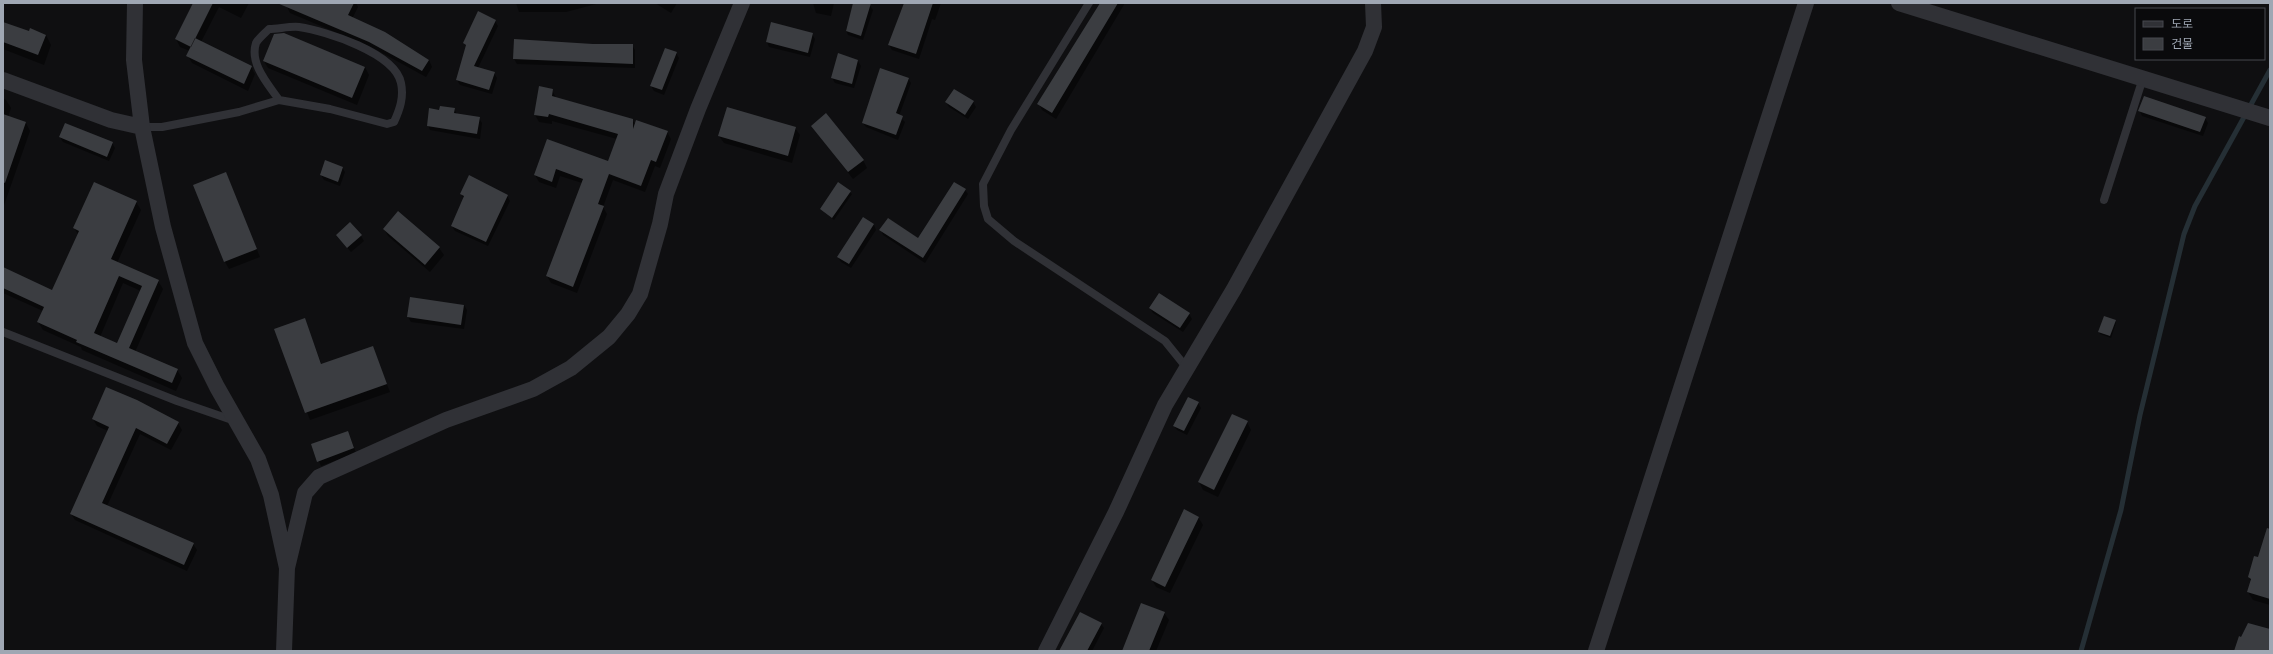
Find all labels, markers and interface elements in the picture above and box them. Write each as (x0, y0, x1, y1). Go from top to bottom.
legend (2135, 8, 2265, 60)
text: 도로 (2171, 16, 2193, 31)
text: 건물 (2171, 36, 2193, 51)

